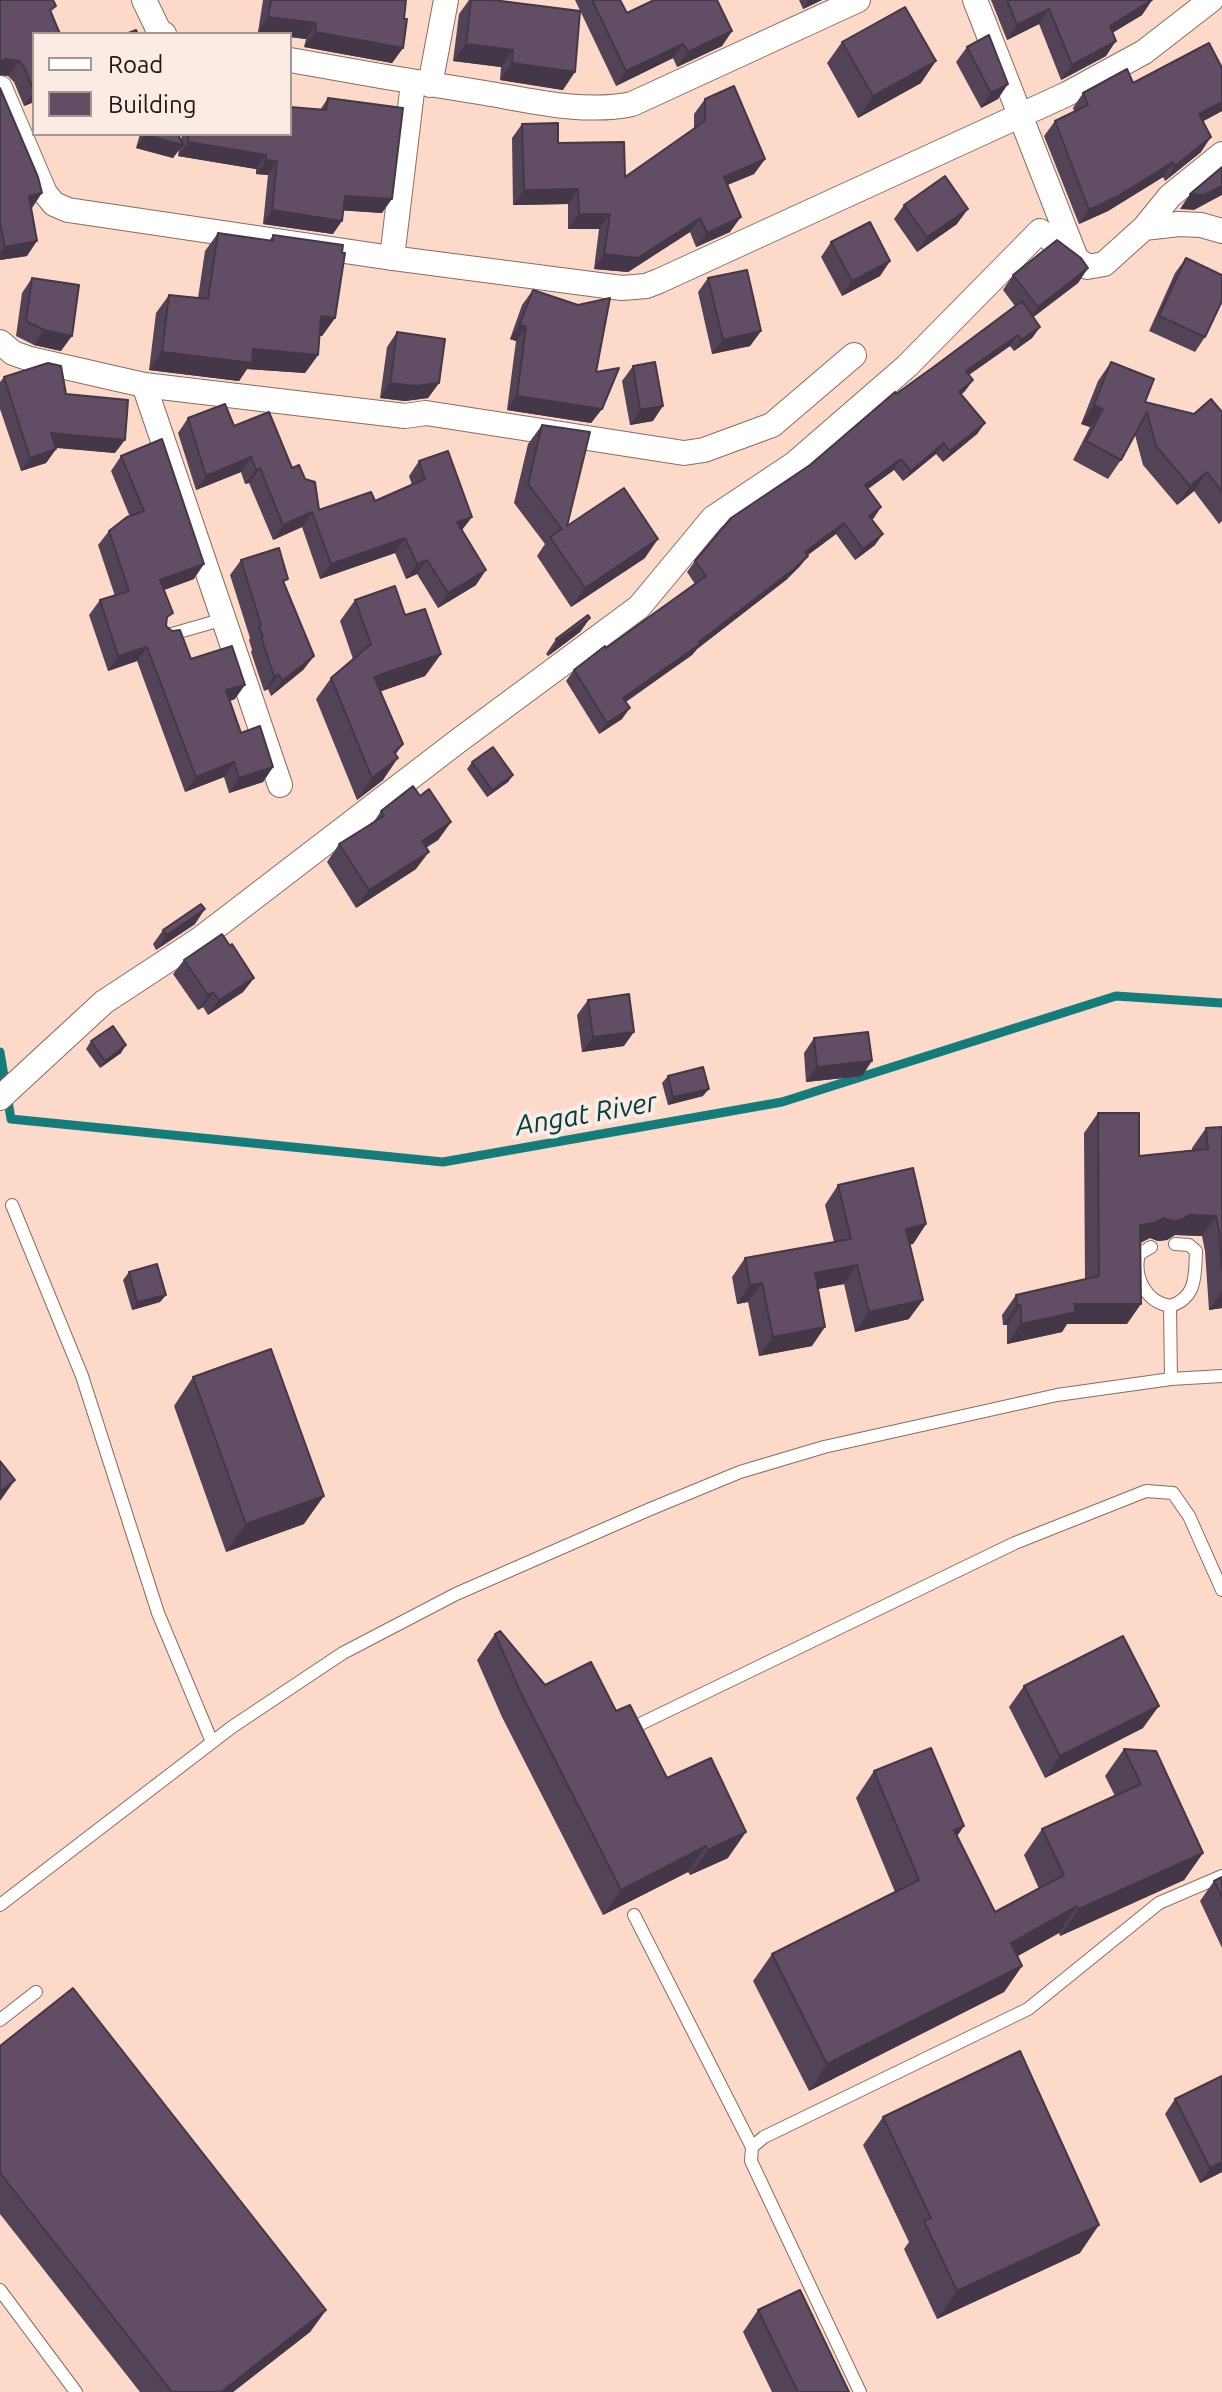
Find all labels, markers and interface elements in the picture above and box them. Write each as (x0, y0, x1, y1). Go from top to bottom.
legend (32, 32, 292, 136)
text: Road (108, 51, 163, 78)
text: Building (108, 91, 196, 118)
water label: Angat River (512, 1085, 660, 1143)

